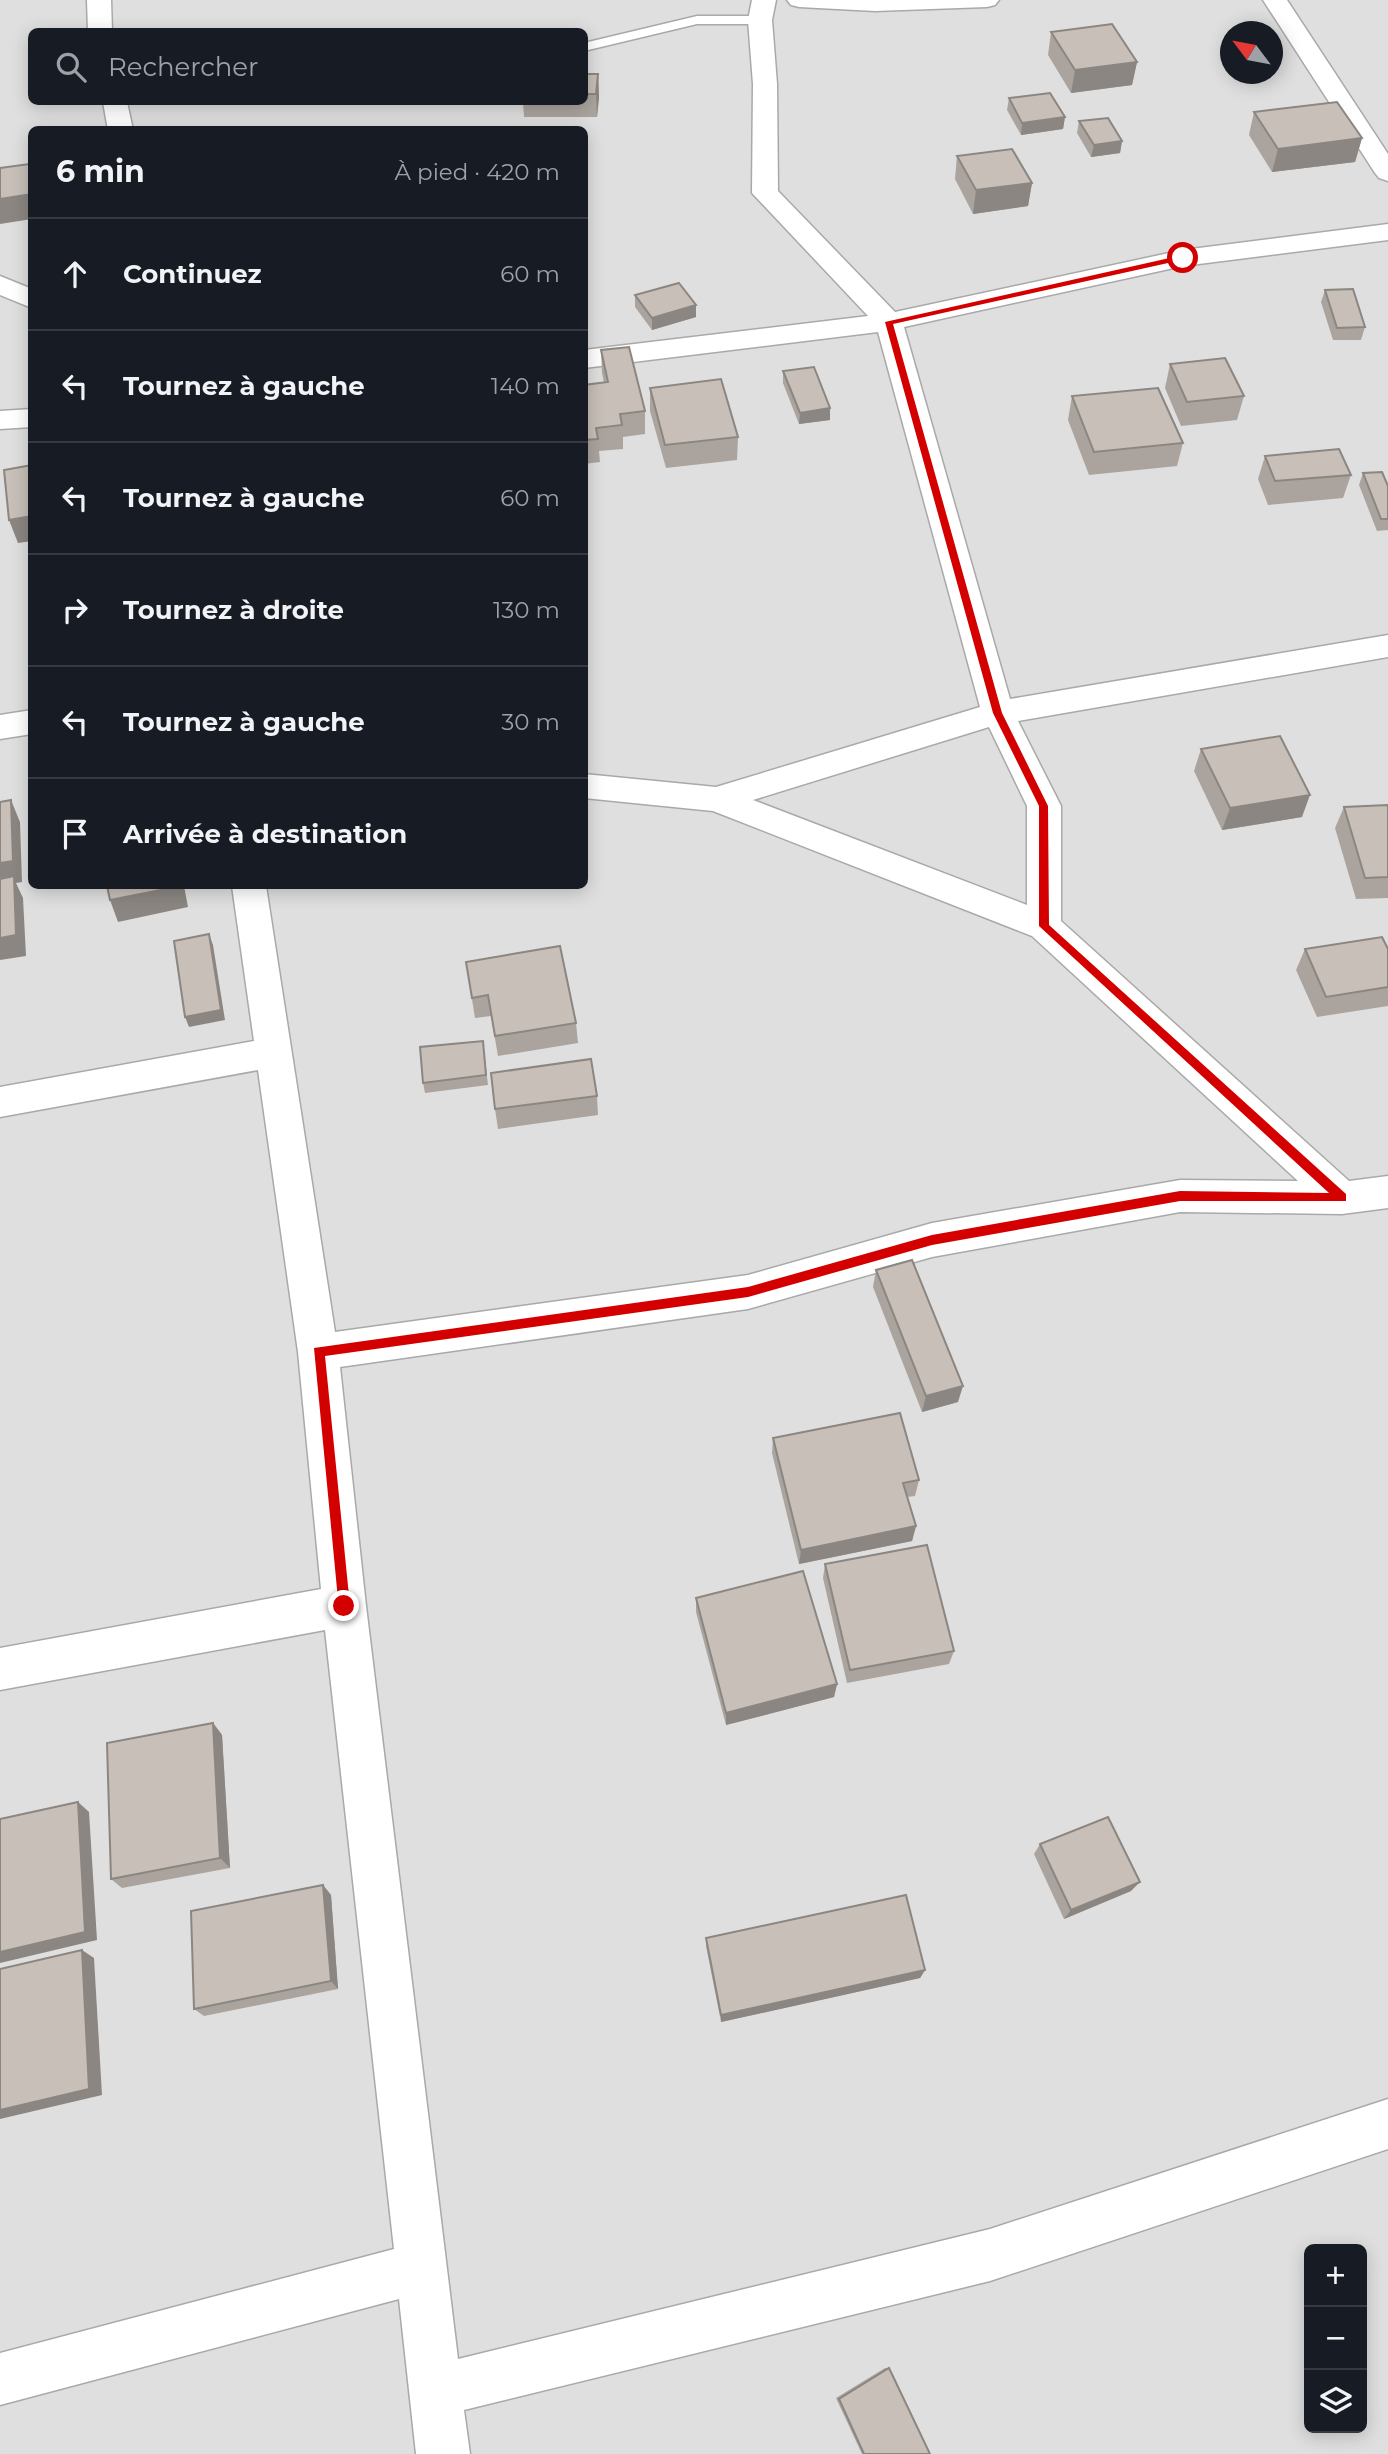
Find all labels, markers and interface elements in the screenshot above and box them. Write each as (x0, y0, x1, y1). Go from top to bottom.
north arrow (1220, 21, 1283, 84)
search box (28, 28, 588, 105)
icon: search (52, 48, 90, 86)
text: Rechercher (108, 51, 258, 83)
text: 6 min (56, 153, 145, 190)
text: À pied · 420 m (395, 158, 560, 186)
route start (1167, 242, 1198, 273)
icon: ahead (56, 255, 94, 293)
text: Continuez (123, 258, 262, 290)
text: 60 m (500, 260, 560, 288)
icon: left (56, 367, 94, 405)
text: Tournez à gauche (123, 370, 365, 402)
text: 140 m (491, 372, 560, 400)
icon: left (56, 479, 94, 517)
text: Tournez à gauche (123, 482, 365, 514)
text: 60 m (500, 484, 560, 512)
icon: right (56, 591, 94, 629)
text: Tournez à droite (123, 594, 344, 626)
text: 130 m (493, 596, 560, 624)
icon: left (56, 703, 94, 741)
text: Tournez à gauche (123, 706, 365, 738)
text: 30 m (501, 708, 560, 736)
icon: arrive (56, 815, 94, 853)
text: Arrivée à destination (123, 818, 407, 850)
route end (328, 1590, 359, 1621)
map controls (1304, 2244, 1367, 2433)
button: + (1304, 2244, 1367, 2307)
button: − (1304, 2307, 1367, 2370)
button: layers (1304, 2370, 1367, 2433)

